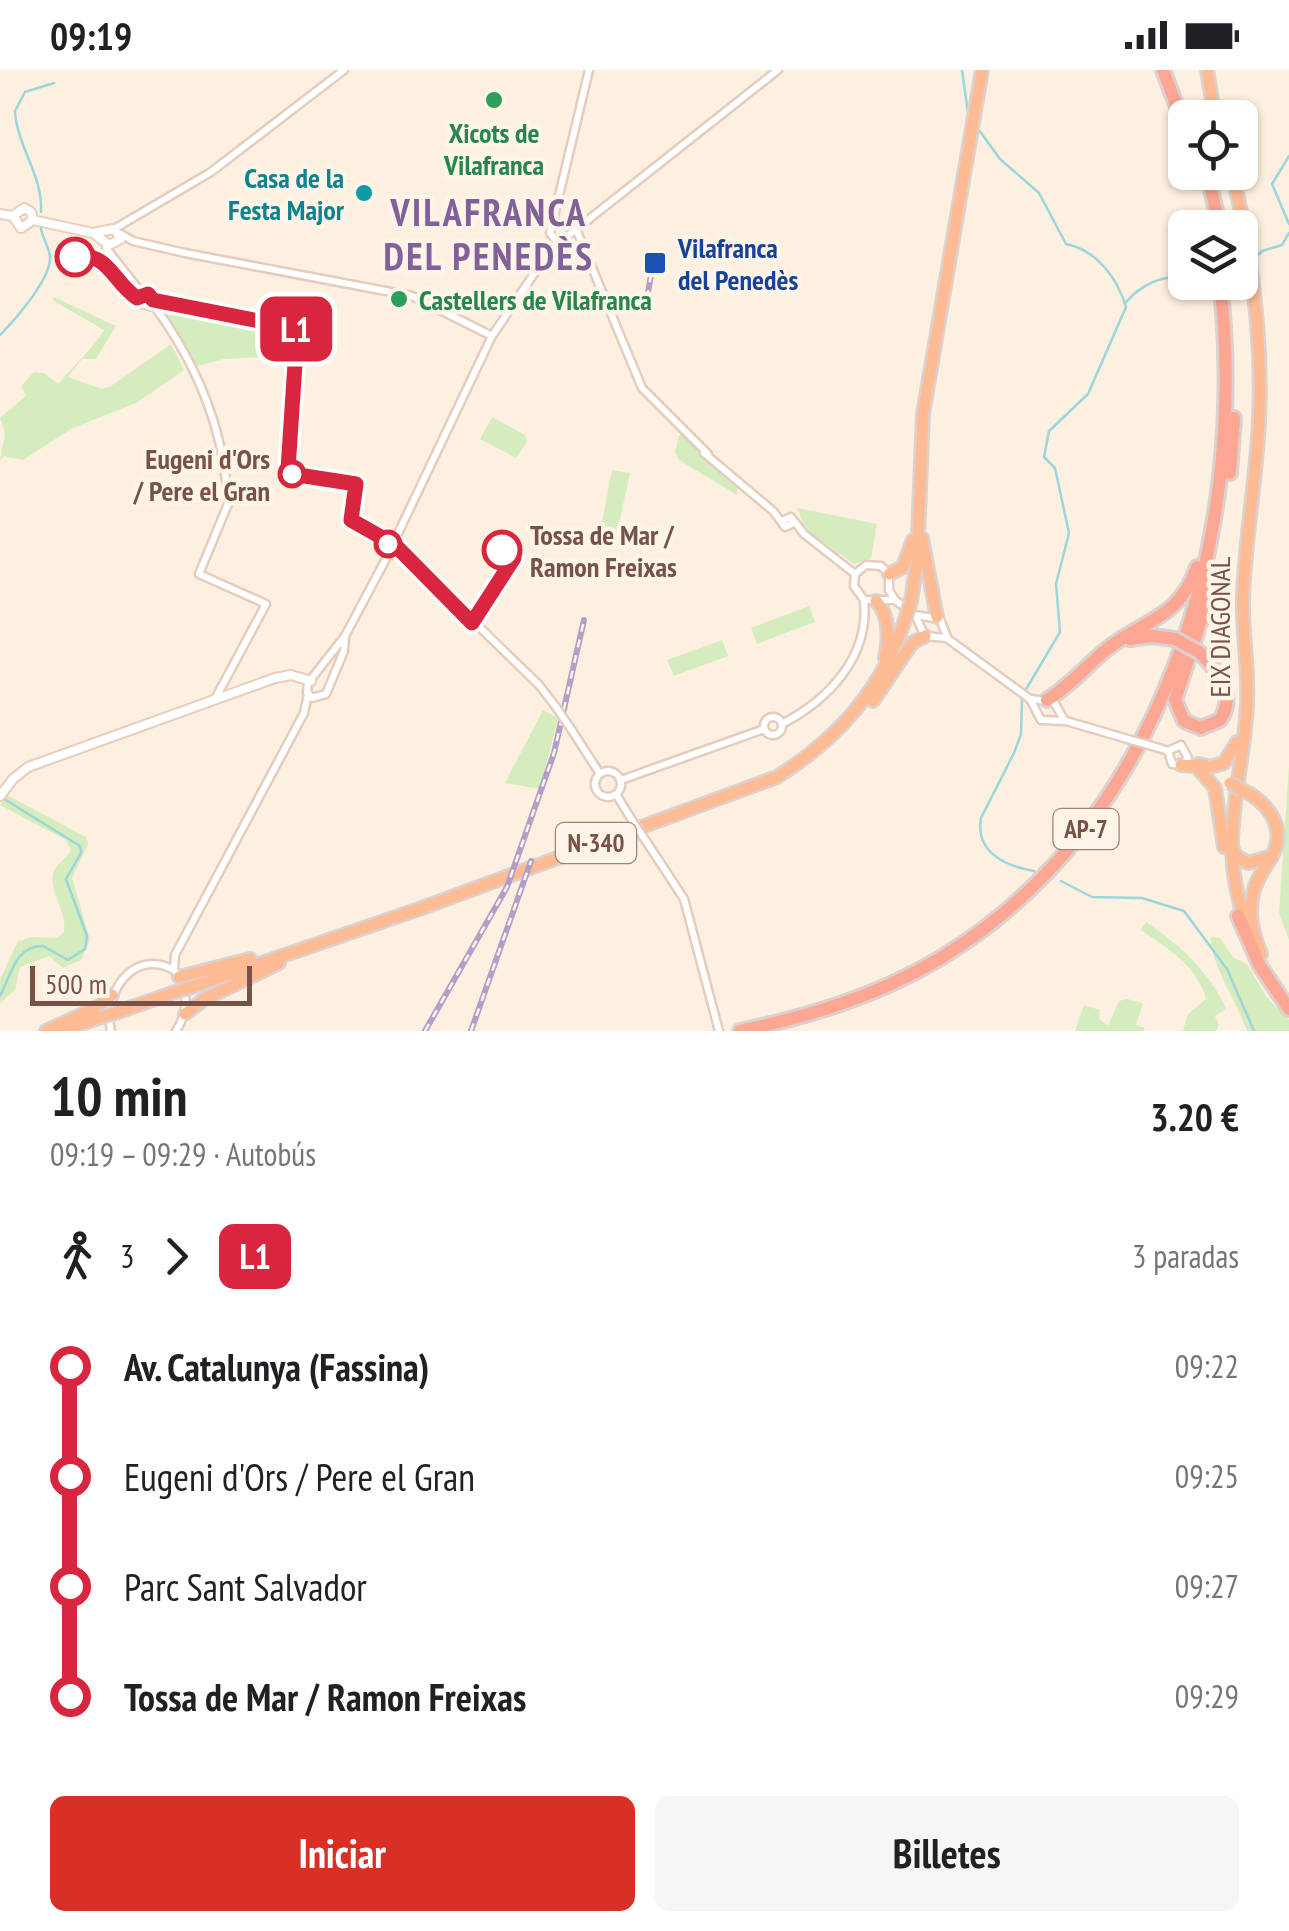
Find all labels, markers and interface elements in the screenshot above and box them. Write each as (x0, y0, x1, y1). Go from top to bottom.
text: 09:19 (50, 11, 132, 60)
marker: Xicots de Vilafranca (483, 89, 505, 111)
map controls (1168, 100, 1258, 300)
button: locate (1168, 100, 1258, 190)
place label: Xicots de Vilafranca (443, 114, 544, 183)
place label: Casa de la Festa Major (228, 159, 345, 228)
marker: Casa de la Festa Major (353, 182, 375, 204)
district label: VILAFRANCA DEL PENEDÈS (383, 187, 595, 280)
button: layers (1168, 210, 1258, 300)
place label: Vilafranca del Penedès (677, 229, 798, 298)
unlabelled marker (56, 238, 94, 276)
marker: Vilafranca del Penedès (642, 250, 668, 276)
place label: Castellers de Vilafranca (419, 281, 652, 318)
marker: Castellers de Vilafranca (388, 288, 410, 310)
line badge: L1 (251, 296, 341, 362)
text: L1 (280, 306, 312, 352)
place label: Eugeni d'Ors / Pere el Gran (132, 440, 270, 509)
marker: Eugeni d'Ors / Pere el Gran (279, 461, 305, 487)
place label: Tossa de Mar / Ramon Freixas (530, 516, 677, 585)
unlabelled marker (375, 531, 401, 557)
marker: Tossa de Mar / Ramon Freixas (483, 531, 521, 569)
street label: EIX DIAGONAL (1201, 556, 1238, 697)
road number: AP-7 (1054, 809, 1118, 849)
road number: N-340 (556, 823, 636, 863)
scale bar (30, 961, 252, 1006)
text: 500 m (45, 965, 107, 1002)
text: 10 min (50, 1060, 187, 1131)
text: 3.20 € (1150, 1092, 1239, 1141)
text: 09:19 – 09:29 · Autobús (50, 1133, 316, 1175)
icon: walk (50, 1229, 105, 1284)
icon: forward (149, 1229, 204, 1284)
text: L1 (239, 1233, 271, 1279)
text: 3 (120, 1235, 134, 1277)
text: 3 paradas (1132, 1235, 1239, 1277)
text: Av. Catalunya (Fassina) (124, 1342, 429, 1391)
text: 09:22 (1175, 1345, 1239, 1387)
text: Eugeni d'Ors / Pere el Gran (124, 1452, 475, 1501)
text: 09:25 (1175, 1455, 1239, 1497)
text: Parc Sant Salvador (124, 1562, 367, 1611)
text: 09:27 (1175, 1565, 1239, 1607)
text: Tossa de Mar / Ramon Freixas (124, 1672, 526, 1721)
text: 09:29 (1175, 1675, 1239, 1717)
button: Iniciar (50, 1796, 635, 1911)
button: Billetes (655, 1796, 1239, 1911)

